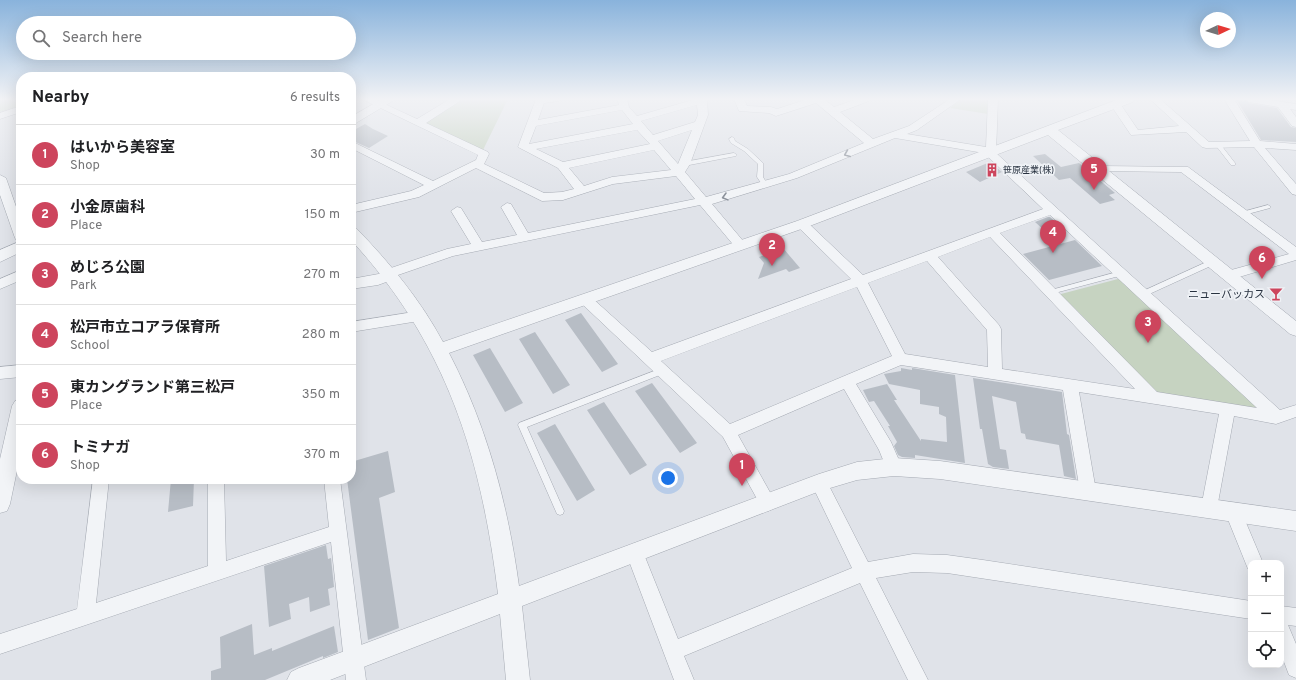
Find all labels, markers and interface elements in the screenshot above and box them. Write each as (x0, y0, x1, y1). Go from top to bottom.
north arrow (1200, 12, 1236, 48)
search box (16, 16, 356, 60)
icon: search (30, 27, 52, 49)
text: Search here (62, 29, 142, 48)
text: Nearby (32, 87, 89, 109)
text: 6 results (290, 90, 340, 106)
text: はいから美容室 (70, 139, 175, 158)
text: 1 (42, 147, 48, 163)
text: 30 m (310, 147, 340, 163)
one-way arrow (844, 149, 852, 157)
pin: 5 (1081, 157, 1107, 190)
text: Shop (70, 158, 100, 174)
building icon: 笹原産業(株) (984, 162, 1000, 178)
place label: 笹原産業(株) (1003, 165, 1054, 176)
one-way arrow (721, 192, 728, 201)
text: 小金原歯科 (70, 199, 145, 218)
text: 2 (41, 207, 49, 223)
text: 150 m (305, 207, 340, 223)
text: Place (70, 218, 102, 234)
pin: 4 (1040, 220, 1066, 253)
pin: 2 (759, 233, 785, 266)
pin: 6 (1249, 246, 1275, 279)
text: めじろ公園 (70, 259, 145, 278)
text: 3 (41, 267, 49, 283)
text: 270 m (303, 267, 340, 283)
text: Park (70, 278, 97, 294)
bar icon: ニューバッカス (1268, 286, 1284, 302)
place label: ニューバッカス (1188, 288, 1265, 302)
pin: 3 (1135, 310, 1161, 343)
text: 松戸市立コアラ保育所 (70, 319, 220, 338)
text: 4 (41, 327, 49, 343)
text: 280 m (302, 327, 340, 343)
text: School (70, 338, 110, 354)
text: 東カングランド第三松戸 (70, 379, 235, 398)
text: 5 (41, 387, 49, 403)
text: 350 m (302, 387, 340, 403)
text: Place (70, 398, 102, 414)
text: トミナガ (70, 439, 130, 458)
text: 6 (41, 447, 49, 463)
text: 370 m (303, 447, 340, 463)
pin: 1 (729, 453, 755, 486)
text: Shop (70, 458, 100, 474)
your location (658, 468, 678, 488)
map controls (1248, 560, 1284, 668)
button: + (1248, 560, 1284, 596)
button: − (1248, 596, 1284, 632)
button: locate (1248, 632, 1284, 668)

